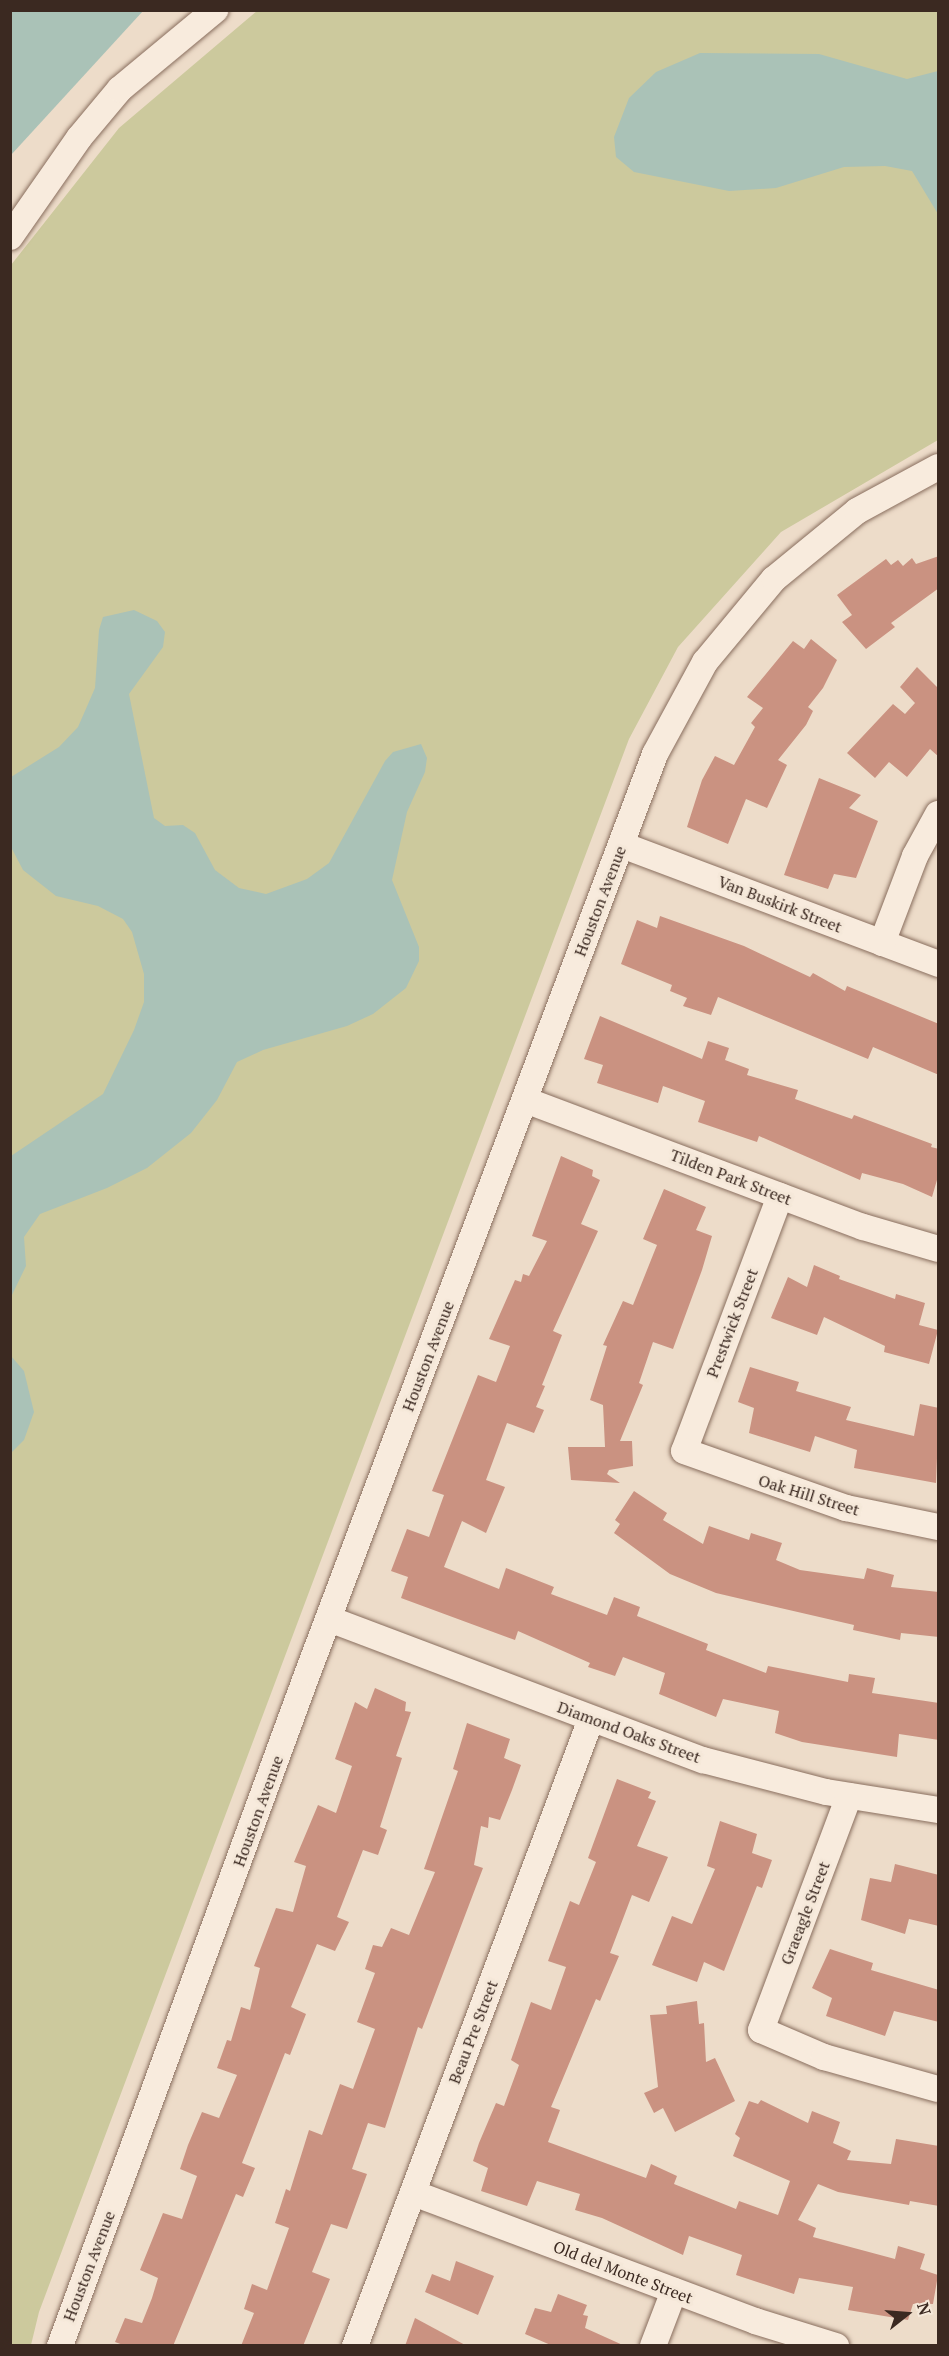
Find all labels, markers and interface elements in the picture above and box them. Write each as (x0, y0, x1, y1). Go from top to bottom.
street label: Houston Avenue (570, 843, 630, 959)
street label: Van Buskirk Street (715, 872, 845, 936)
street label: Tilden Park Street (668, 1145, 794, 1209)
street label: Prestwick Street (702, 1266, 762, 1380)
street label: Houston Avenue (398, 1298, 458, 1414)
street label: Oak Hill Street (756, 1471, 862, 1519)
street label: Diamond Oaks Street (555, 1697, 703, 1767)
street label: Houston Avenue (229, 1753, 287, 1869)
street label: Graeagle Street (776, 1859, 834, 1967)
street label: Beau Pre Street (444, 1978, 502, 2086)
street label: Houston Avenue (59, 2208, 119, 2324)
street label: Old del Monte Street (551, 2237, 695, 2307)
north arrow (877, 2284, 937, 2344)
text: N (912, 2300, 937, 2318)

